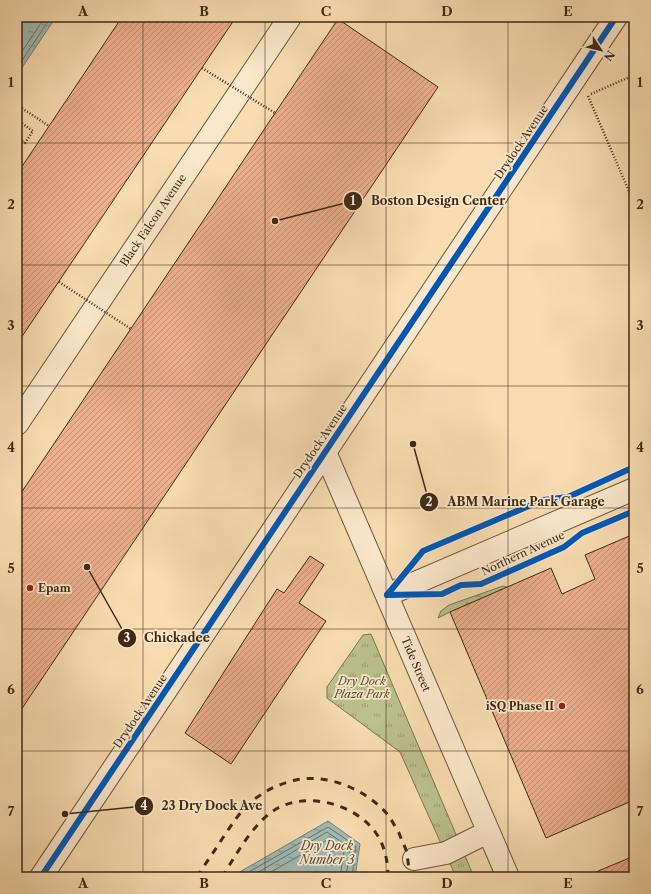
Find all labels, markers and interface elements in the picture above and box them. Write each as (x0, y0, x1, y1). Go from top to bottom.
text: A (77, 3, 89, 19)
text: B (199, 3, 209, 19)
text: C (321, 3, 331, 19)
text: D (441, 3, 453, 19)
text: E (563, 3, 573, 19)
north arrow (581, 30, 621, 70)
text: N (600, 48, 618, 64)
text: 1 (8, 74, 14, 90)
text: 1 (637, 74, 643, 90)
street label: Drydock Avenue (491, 102, 551, 182)
street label: Black Falcon Avenue (117, 171, 189, 269)
callout: Boston Design Center (343, 189, 513, 213)
text: 1 (350, 193, 356, 208)
text: Boston Design Center (371, 193, 505, 208)
text: 2 (7, 196, 15, 212)
text: 2 (636, 196, 644, 212)
text: 3 (7, 317, 15, 333)
text: 3 (636, 317, 644, 333)
street label: Drydock Avenue (290, 401, 350, 481)
text: 4 (7, 439, 15, 455)
text: 4 (636, 439, 644, 455)
callout: ABM Marine Park Garage (419, 490, 613, 514)
text: 2 (425, 494, 433, 509)
text: ABM Marine Park Garage (446, 494, 605, 509)
street label: Northern Avenue (479, 528, 567, 578)
text: 5 (7, 560, 15, 576)
text: 5 (636, 560, 644, 576)
place label: Epam (38, 581, 71, 595)
marker: Epam (25, 583, 35, 593)
callout: Chickadee (117, 626, 218, 650)
text: 3 (124, 630, 131, 645)
text: Chickadee (144, 630, 210, 645)
street label: Tide Street (398, 634, 434, 694)
street label: Drydock Avenue (110, 671, 170, 751)
park label: Dry Dock Plaza Park (333, 674, 390, 701)
text: 6 (7, 681, 15, 697)
text: 6 (636, 681, 644, 697)
place label: iSQ Phase II (486, 699, 554, 713)
marker: iSQ Phase II (557, 701, 567, 711)
callout: 23 Dry Dock Ave (134, 794, 271, 818)
text: 4 (140, 798, 148, 813)
text: 23 Dry Dock Ave (162, 798, 262, 813)
text: 7 (8, 803, 15, 819)
text: 7 (637, 803, 644, 819)
water label: Dry Dock Number 3 (299, 838, 355, 867)
text: A (77, 875, 89, 891)
text: B (199, 875, 209, 891)
text: C (321, 875, 331, 891)
text: D (441, 875, 453, 891)
text: E (563, 875, 573, 891)

